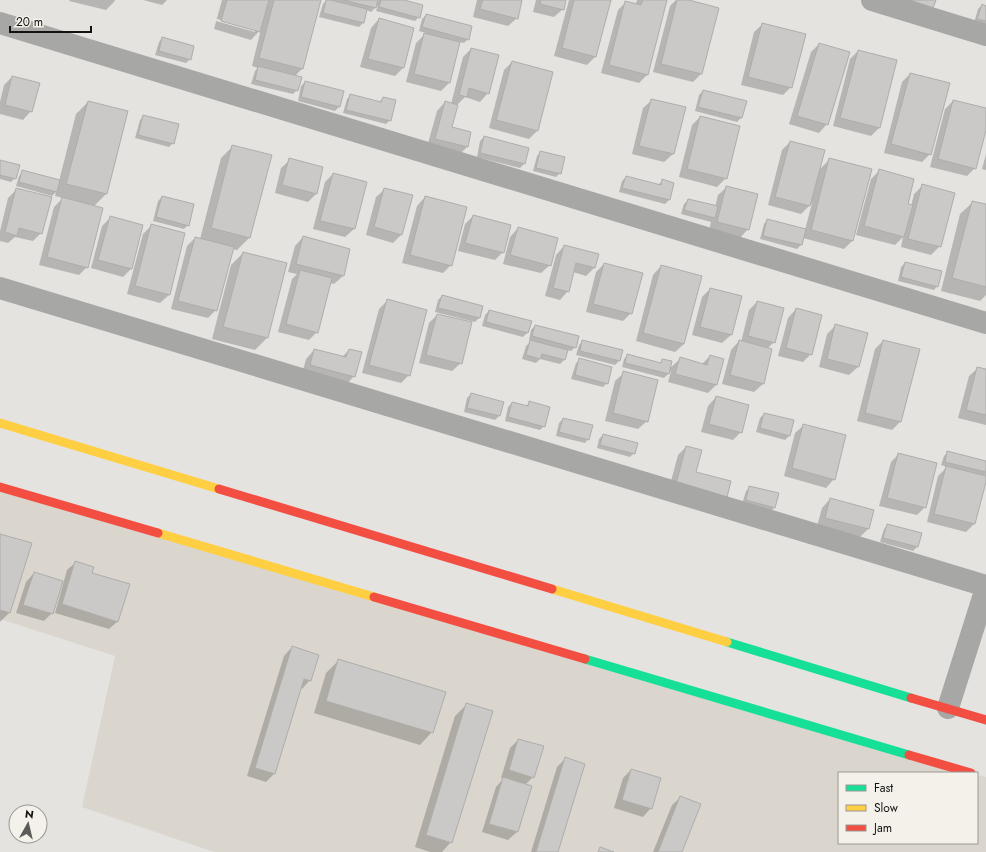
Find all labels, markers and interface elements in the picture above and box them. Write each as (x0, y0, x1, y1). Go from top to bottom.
scale bar (10, 8, 91, 34)
text: 20 m (16, 13, 43, 31)
legend (838, 772, 978, 844)
text: Fast (874, 779, 893, 797)
text: Slow (874, 799, 899, 817)
north arrow (8, 804, 48, 844)
text: N (24, 806, 35, 823)
text: Jam (872, 819, 892, 837)

